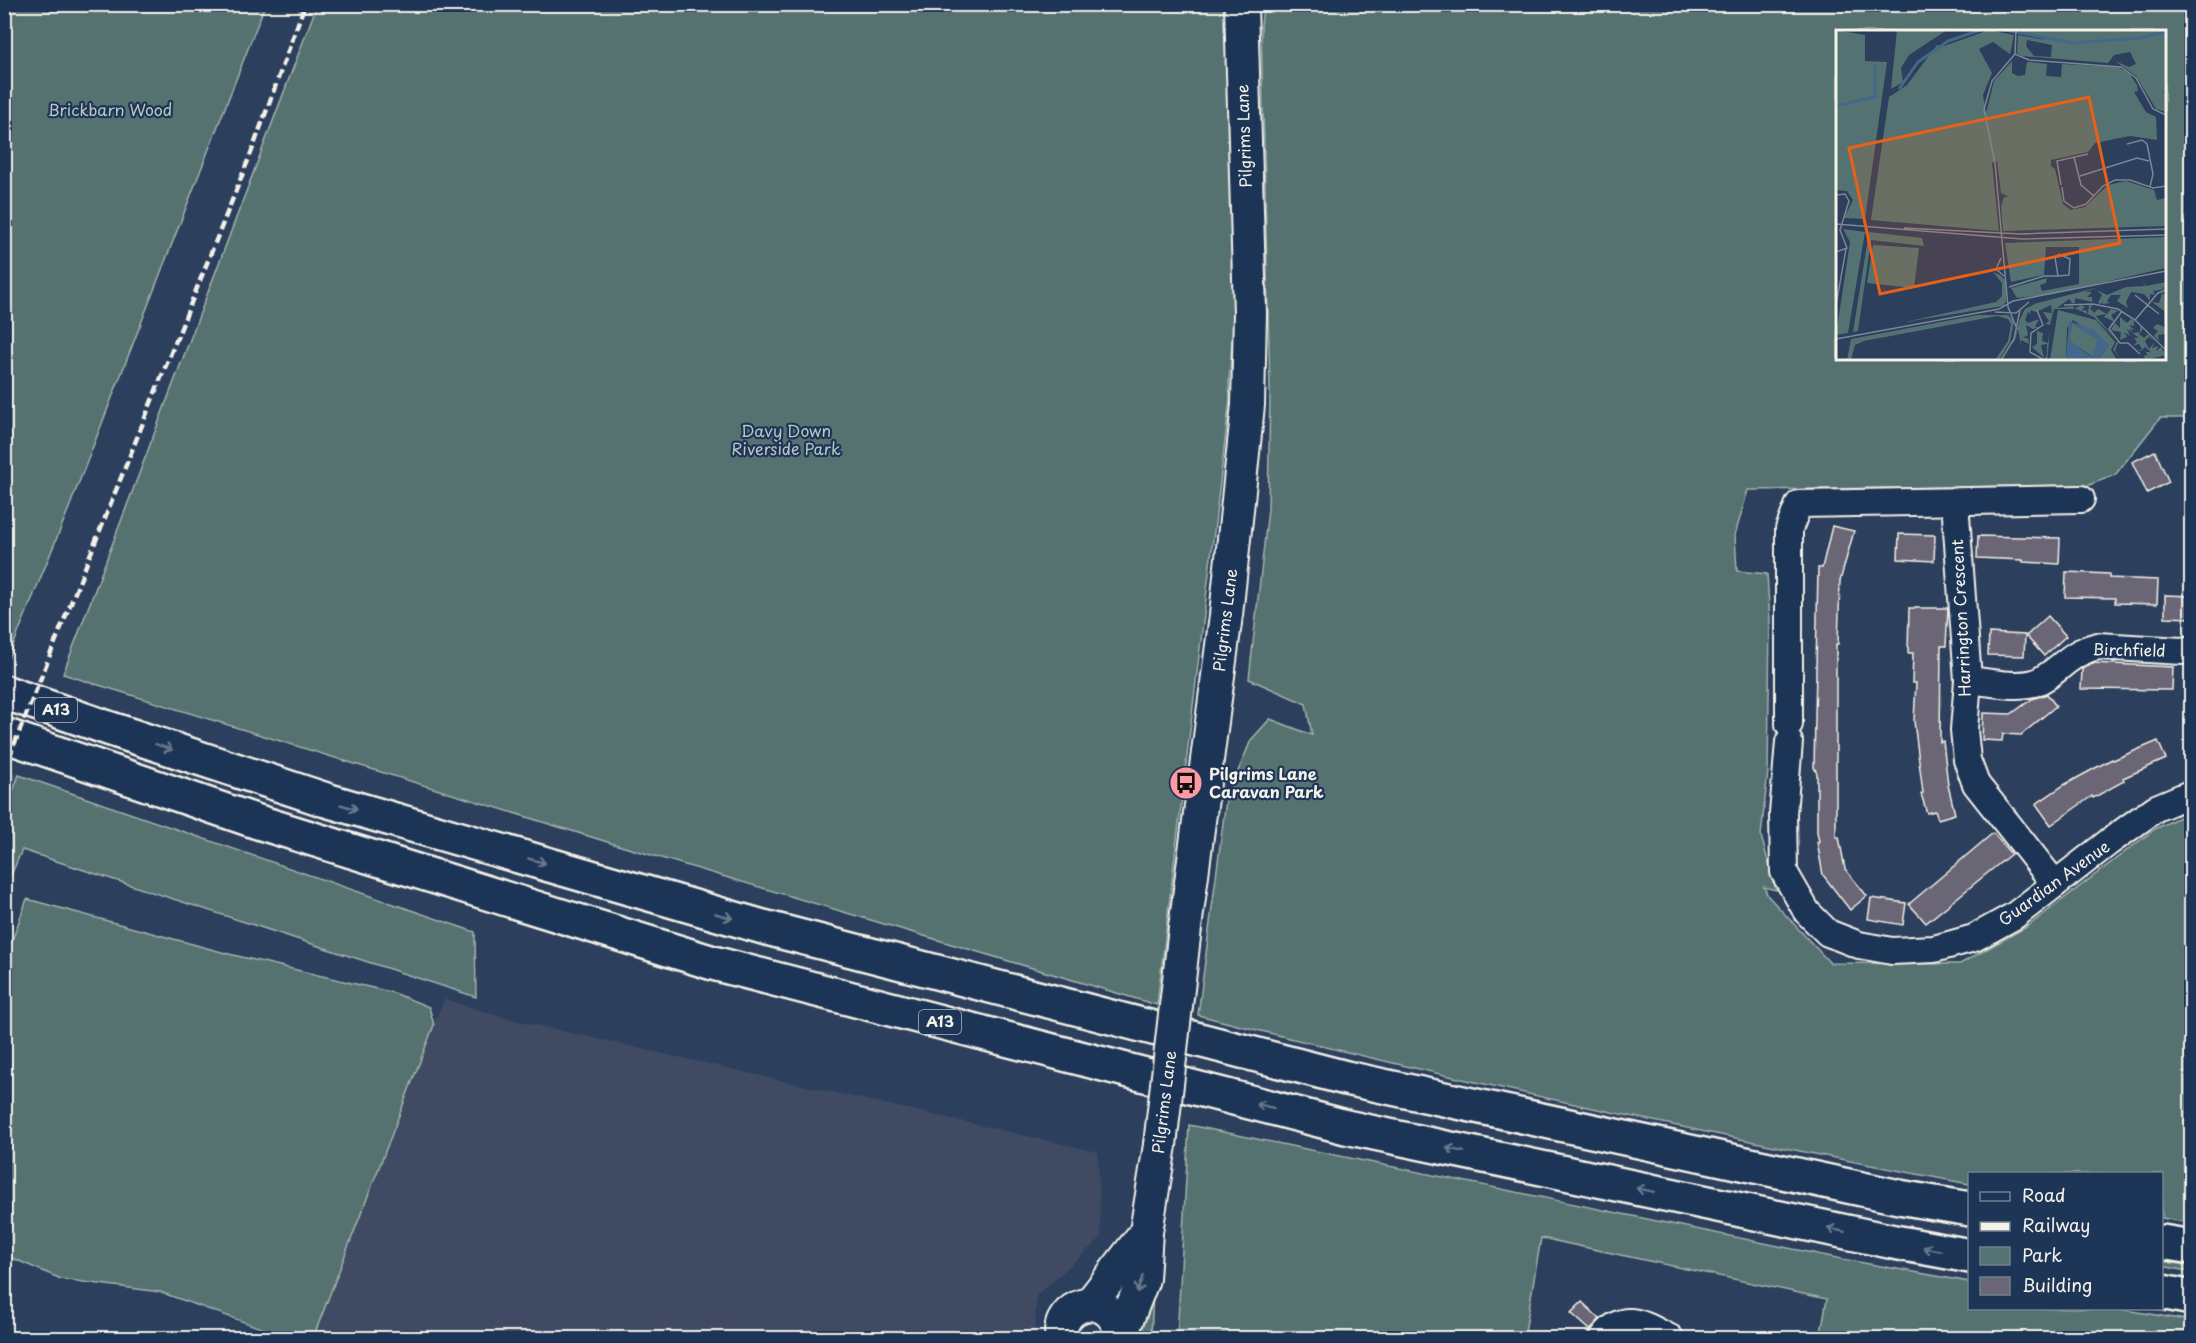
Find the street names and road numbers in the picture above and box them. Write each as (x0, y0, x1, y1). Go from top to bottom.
street label: Pilgrims Lane (1229, 84, 1257, 188)
street label: Harrington Crescent (1944, 538, 1976, 698)
street label: Pilgrims Lane (1206, 567, 1242, 673)
street label: Birchfield (2092, 636, 2166, 662)
road number: A13 (35, 698, 77, 722)
street label: Guardian Avenue (1993, 833, 2114, 931)
road number: A13 (919, 1010, 961, 1034)
street label: Pilgrims Lane (1145, 1049, 1181, 1155)

